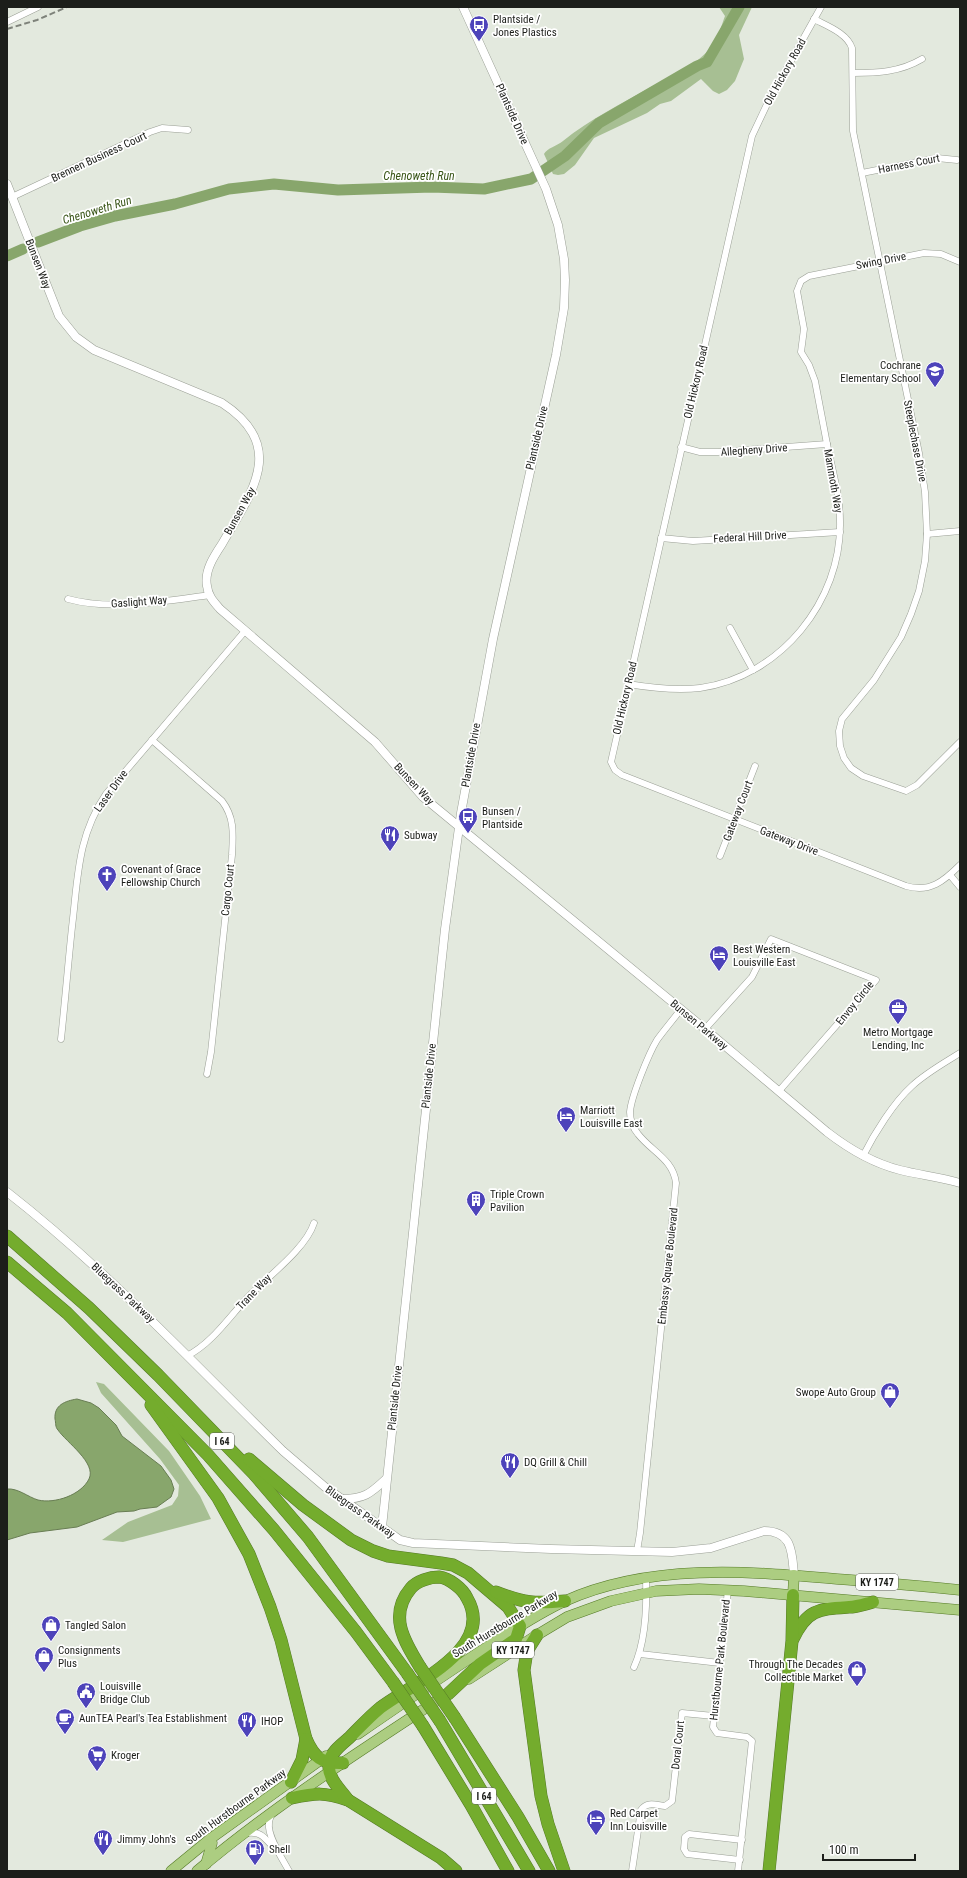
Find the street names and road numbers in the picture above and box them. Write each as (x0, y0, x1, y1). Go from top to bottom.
street label: Old Hickory Road (761, 36, 809, 108)
street label: Plantside Drive (493, 82, 531, 146)
street label: Brennen Business Court (49, 129, 149, 185)
street label: Harness Court (877, 152, 941, 176)
street label: Bunsen Way (22, 237, 54, 291)
street label: Swing Drive (855, 250, 907, 272)
street label: Old Hickory Road (681, 344, 711, 420)
street label: Steeplechase Drive (901, 399, 929, 483)
street label: Plantside Drive (523, 405, 551, 471)
street label: Allegheny Drive (720, 441, 788, 459)
street label: Mammoth Way (821, 448, 845, 514)
street label: Bunsen Way (222, 484, 259, 537)
street label: Federal Hill Drive (713, 529, 787, 545)
street label: Gaslight Way (110, 594, 168, 610)
street label: Old Hickory Road (610, 660, 640, 736)
street label: Plantside Drive (459, 722, 483, 788)
street label: Bunsen Way (391, 760, 437, 808)
street label: Laser Drive (91, 768, 131, 814)
street label: Gateway Court (721, 779, 755, 843)
street label: Gateway Drive (758, 824, 820, 858)
street label: Cargo Court (219, 863, 237, 917)
street label: Envoy Circle (833, 978, 877, 1028)
street label: Bunsen Parkway (668, 997, 731, 1053)
street label: Plantside Drive (419, 1043, 439, 1109)
street label: Embassy Square Boulevard (655, 1207, 681, 1325)
street label: Bluegrass Parkway (89, 1260, 158, 1326)
street label: Trane Way (234, 1271, 274, 1313)
street label: Plantside Drive (385, 1365, 405, 1431)
road number: I 64 (210, 1433, 234, 1449)
street label: Bluegrass Parkway (323, 1483, 398, 1541)
road number: KY 1747 (856, 1574, 898, 1590)
street label: South Hurstbourne Parkway (450, 1587, 560, 1661)
street label: Hurstbourne Park Boulevard (707, 1599, 733, 1721)
road number: KY 1747 (492, 1642, 534, 1658)
street label: Doral Court (669, 1720, 687, 1770)
street label: South Hurstbourne Parkway (183, 1766, 289, 1848)
road number: I 64 (472, 1788, 496, 1804)

